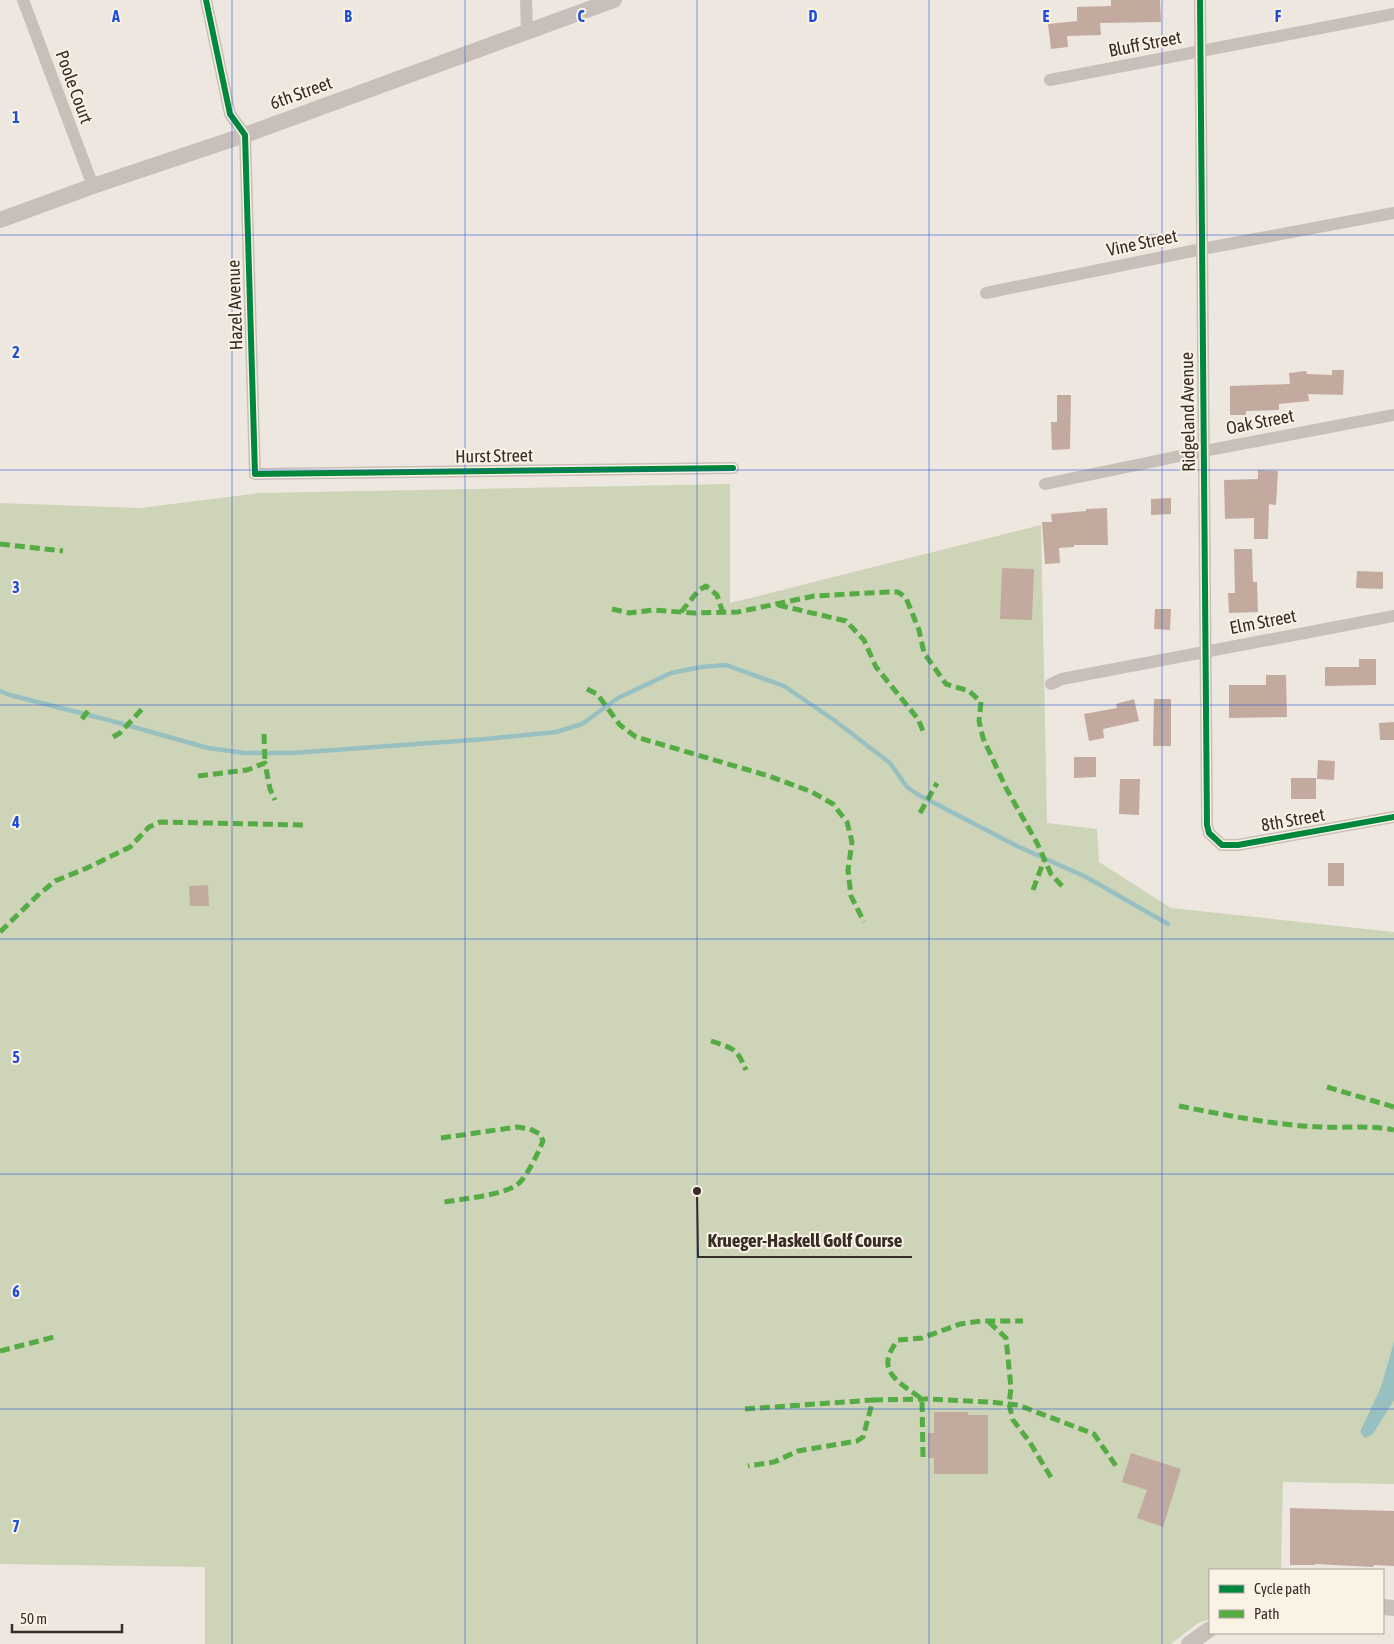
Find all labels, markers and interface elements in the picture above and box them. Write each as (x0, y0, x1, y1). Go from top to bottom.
text: A (111, 7, 120, 25)
text: B (344, 7, 352, 25)
text: C (577, 7, 585, 25)
text: D (809, 7, 818, 25)
text: E (1043, 7, 1050, 25)
text: F (1275, 7, 1282, 25)
street label: Bluff Street (1107, 26, 1183, 61)
street label: Poole Court (52, 47, 97, 126)
street label: 6th Street (267, 72, 335, 113)
text: 1 (12, 108, 20, 126)
street label: Vine Street (1105, 225, 1179, 260)
street label: Hazel Avenue (222, 259, 247, 351)
text: 2 (12, 343, 20, 361)
street label: Ridgeland Avenue (1176, 352, 1199, 472)
street label: Oak Street (1224, 405, 1296, 438)
street label: Hurst Street (455, 444, 533, 467)
text: 3 (12, 578, 20, 596)
street label: Elm Street (1228, 605, 1298, 638)
street label: 8th Street (1259, 804, 1326, 835)
text: 4 (11, 813, 20, 831)
text: 5 (12, 1048, 20, 1066)
callout: Krueger-Haskell Golf Course (698, 1223, 912, 1257)
text: Krueger-Haskell Golf Course (708, 1229, 903, 1251)
text: 6 (12, 1282, 20, 1300)
text: 7 (12, 1517, 20, 1535)
legend (1209, 1569, 1384, 1634)
text: Cycle path (1254, 1580, 1311, 1597)
scale bar (12, 1602, 122, 1634)
text: Path (1254, 1605, 1280, 1622)
text: 50 m (20, 1610, 47, 1627)

